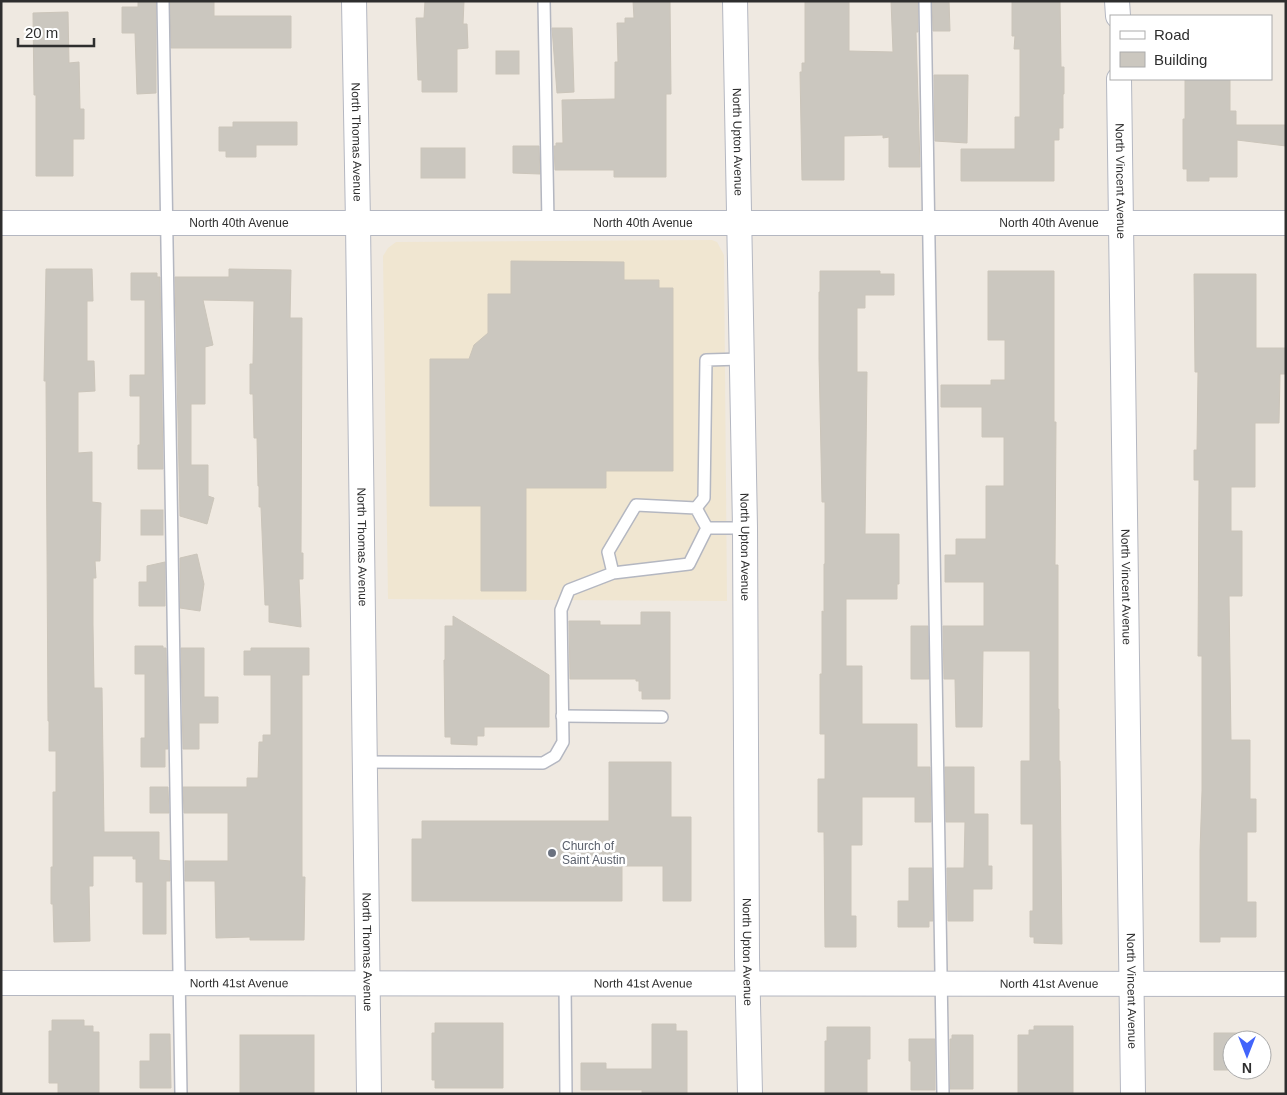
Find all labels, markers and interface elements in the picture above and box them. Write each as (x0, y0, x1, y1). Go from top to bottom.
scale bar (18, 15, 94, 47)
legend (1110, 15, 1272, 80)
text: 20 m (25, 24, 58, 41)
text: Road (1154, 26, 1190, 43)
text: Building (1154, 51, 1207, 68)
street label: North Thomas Avenue (348, 82, 365, 202)
street label: North Upton Avenue (730, 88, 746, 196)
street label: North Vincent Avenue (1113, 123, 1128, 239)
street label: North 40th Avenue (189, 216, 289, 230)
street label: North 40th Avenue (593, 216, 693, 230)
street label: North 40th Avenue (999, 216, 1099, 230)
street label: North Thomas Avenue (354, 487, 370, 607)
street label: North Upton Avenue (737, 493, 752, 601)
street label: North Vincent Avenue (1118, 529, 1134, 645)
place label: Church of Saint Austin (562, 839, 625, 867)
marker: Church of Saint Austin (546, 847, 558, 859)
street label: North Thomas Avenue (359, 892, 375, 1012)
street label: North Upton Avenue (740, 898, 755, 1006)
street label: North Vincent Avenue (1124, 933, 1139, 1049)
street label: North 41st Avenue (190, 976, 289, 990)
street label: North 41st Avenue (594, 976, 693, 991)
street label: North 41st Avenue (1000, 977, 1099, 991)
north arrow (1222, 1030, 1272, 1080)
text: N (1242, 1060, 1252, 1076)

